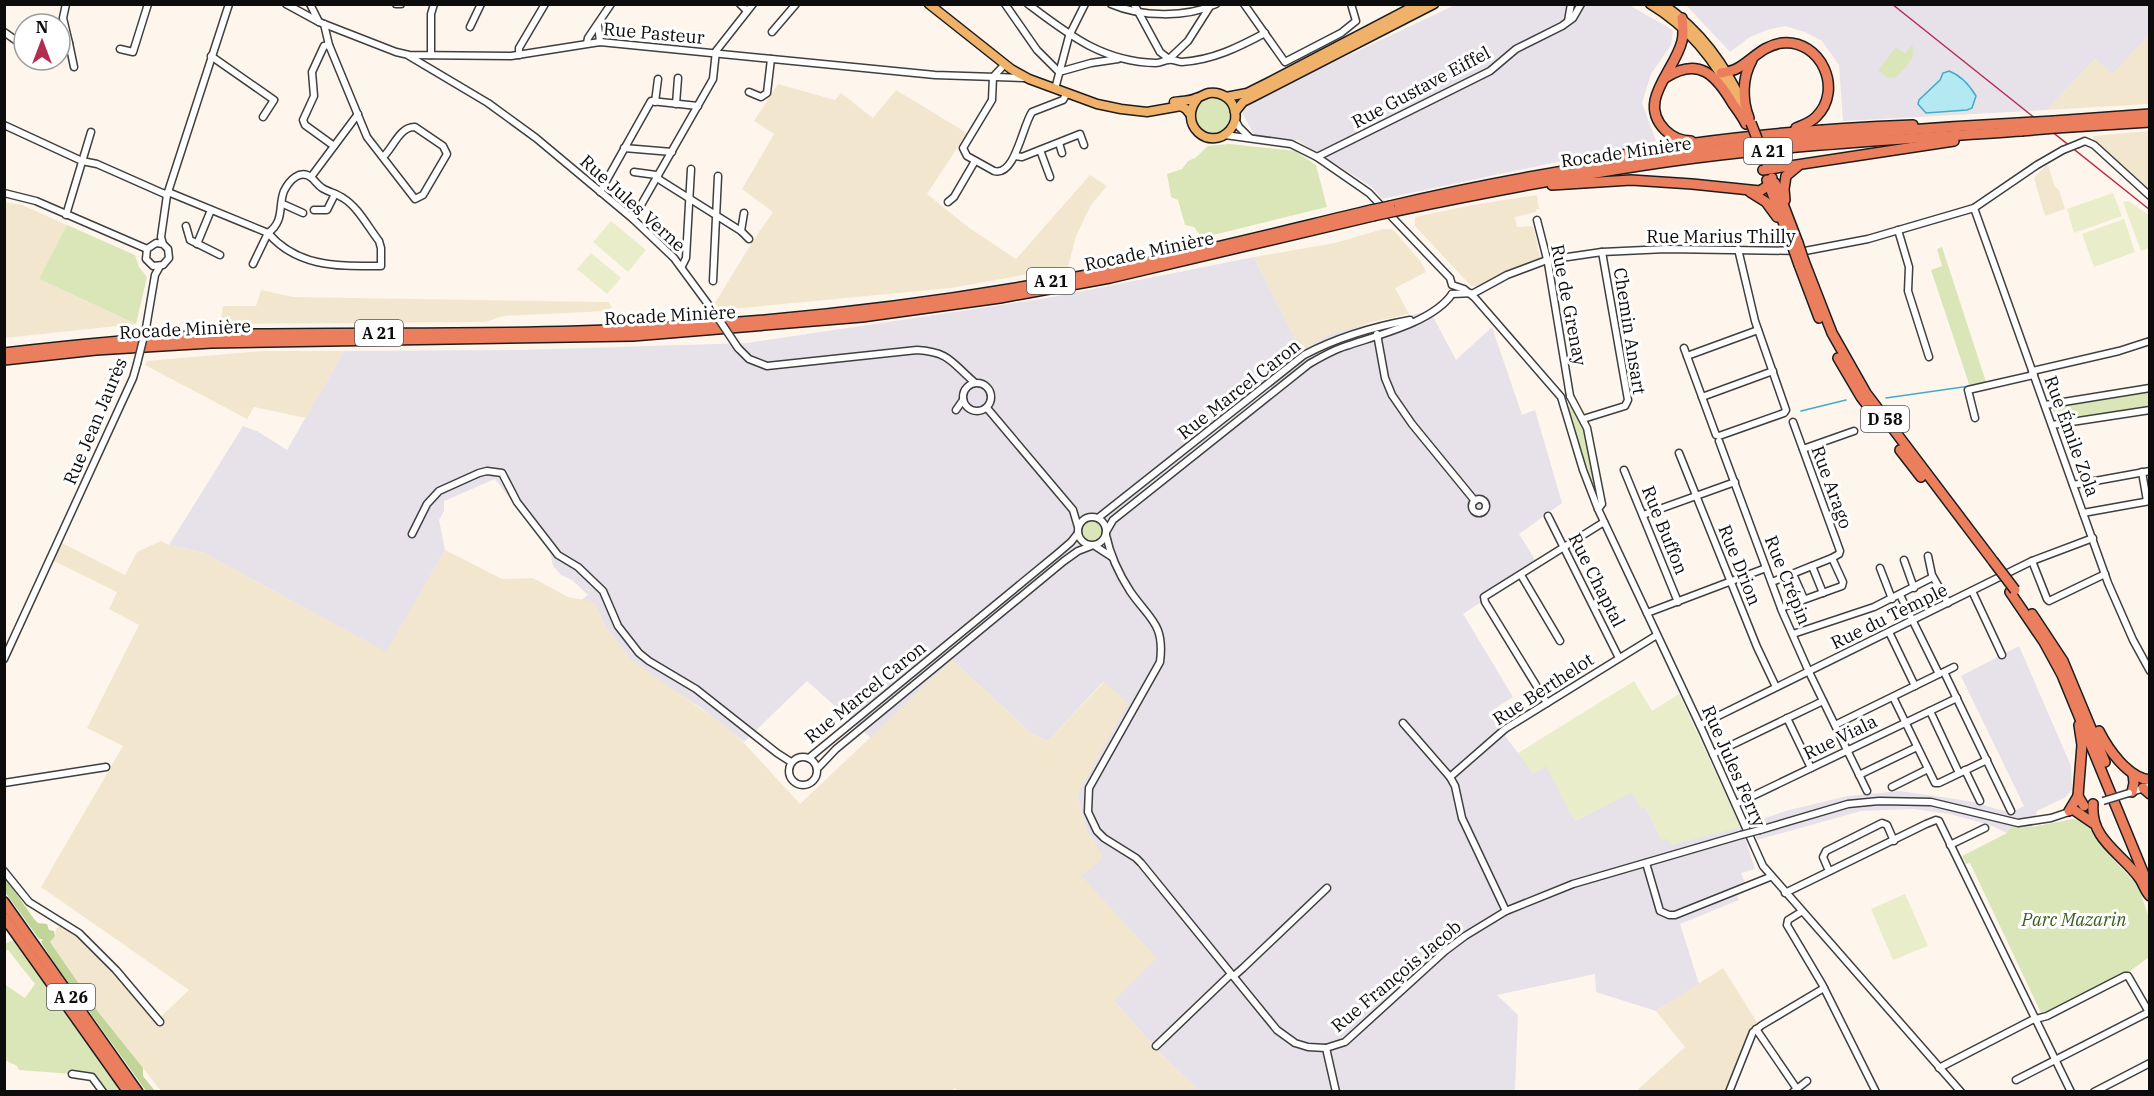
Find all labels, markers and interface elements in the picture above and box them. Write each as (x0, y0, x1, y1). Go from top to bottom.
north arrow (12, 12, 72, 72)
text: N (36, 17, 48, 37)
street label: Rue Pasteur (602, 17, 706, 49)
street label: Rue Gustave Eiffel (1348, 41, 1494, 133)
street label: Rocade Minière (1559, 131, 1693, 173)
road number: A 21 (1744, 138, 1792, 164)
street label: Rue Jules Verne (576, 150, 690, 256)
street label: Rue Marius Thilly (1646, 225, 1796, 248)
street label: Rocade Minière (1082, 226, 1216, 276)
street label: Rue de Grenay (1546, 242, 1592, 368)
street label: Chemin Ansart (1609, 266, 1651, 396)
road number: A 21 (1027, 268, 1075, 294)
street label: Rocade Minière (604, 300, 736, 330)
street label: Rocade Minière (119, 314, 251, 344)
road number: A 21 (355, 320, 403, 346)
street label: Rue Marcel Caron (1173, 334, 1305, 444)
street label: Rue Jean Jaurès (58, 354, 132, 488)
street label: Rue Émile Zola (2039, 372, 2105, 500)
road number: D 58 (1861, 406, 1909, 432)
street label: Rue Arago (1806, 442, 1858, 532)
street label: Rue Buffon (1637, 482, 1693, 578)
street label: Rue Drion (1713, 521, 1767, 609)
street label: Rue Chaptal (1564, 529, 1630, 631)
street label: Rue Crépin (1760, 532, 1816, 628)
street label: Rue du Temple (1827, 578, 1951, 654)
street label: Rue Marcel Caron (800, 636, 930, 748)
street label: Rue Berthelot (1488, 648, 1598, 730)
street label: Rue Jules Ferry (1697, 702, 1771, 831)
street label: Rue Viala (1799, 709, 1881, 765)
park label: Parc Mazarin (2021, 908, 2127, 931)
street label: Rue François Jacob (1326, 915, 1466, 1037)
road number: A 26 (47, 984, 95, 1010)

